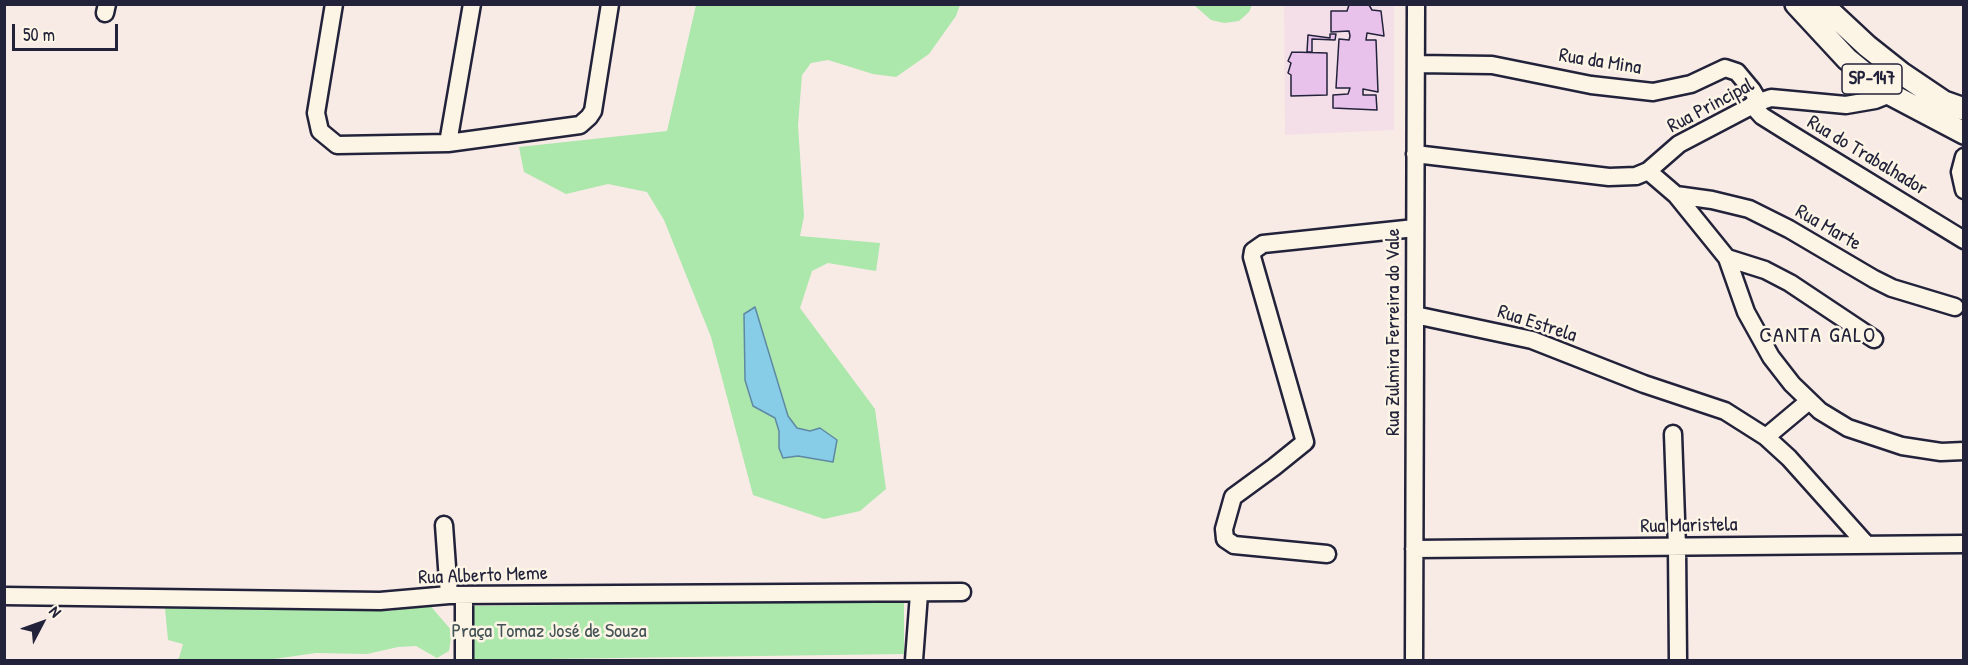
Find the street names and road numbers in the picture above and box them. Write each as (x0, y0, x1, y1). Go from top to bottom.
street label: Rua da Mina (1557, 44, 1643, 80)
road number: SP-147 (1842, 64, 1902, 94)
street label: Rua Principal (1664, 73, 1758, 139)
street label: Rua do Trabalhador (1802, 111, 1932, 201)
street label: Rua Marte (1791, 200, 1865, 256)
street label: Rua Zulmira Ferreira do Vale (1382, 228, 1406, 436)
street label: Rua Estrela (1494, 300, 1580, 348)
street label: Rua Maristela (1640, 513, 1738, 539)
street label: Rua Alberto Meme (418, 562, 548, 590)

